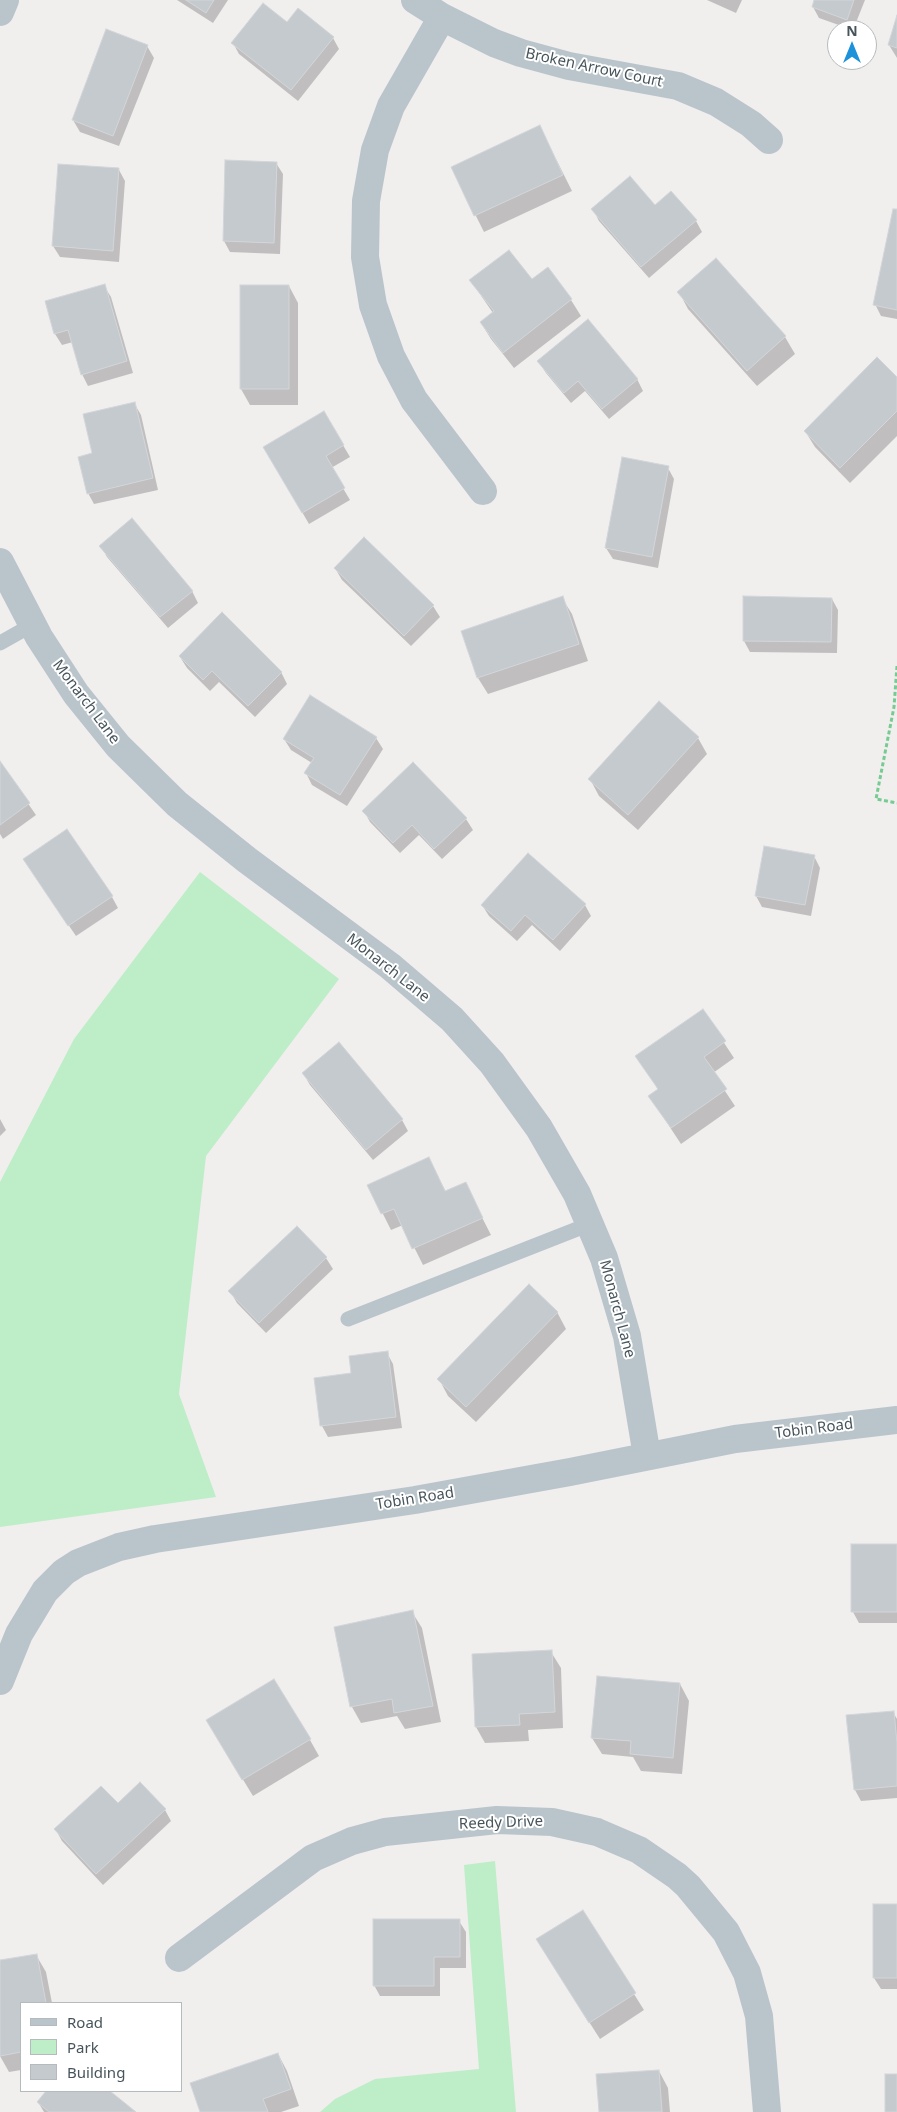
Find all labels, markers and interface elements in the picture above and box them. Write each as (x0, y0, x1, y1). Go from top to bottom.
north arrow (827, 20, 877, 70)
text: N (846, 21, 858, 40)
street label: Broken Arrow Court (524, 45, 664, 91)
street label: Monarch Lane (49, 656, 123, 748)
street label: Monarch Lane (343, 930, 433, 1006)
street label: Monarch Lane (595, 1258, 639, 1360)
street label: Tobin Road (774, 1415, 854, 1443)
street label: Tobin Road (375, 1484, 455, 1514)
street label: Reedy Drive (459, 1813, 543, 1833)
legend (20, 2002, 182, 2092)
text: Road (67, 2012, 103, 2032)
text: Park (67, 2037, 99, 2057)
text: Building (67, 2062, 125, 2082)

